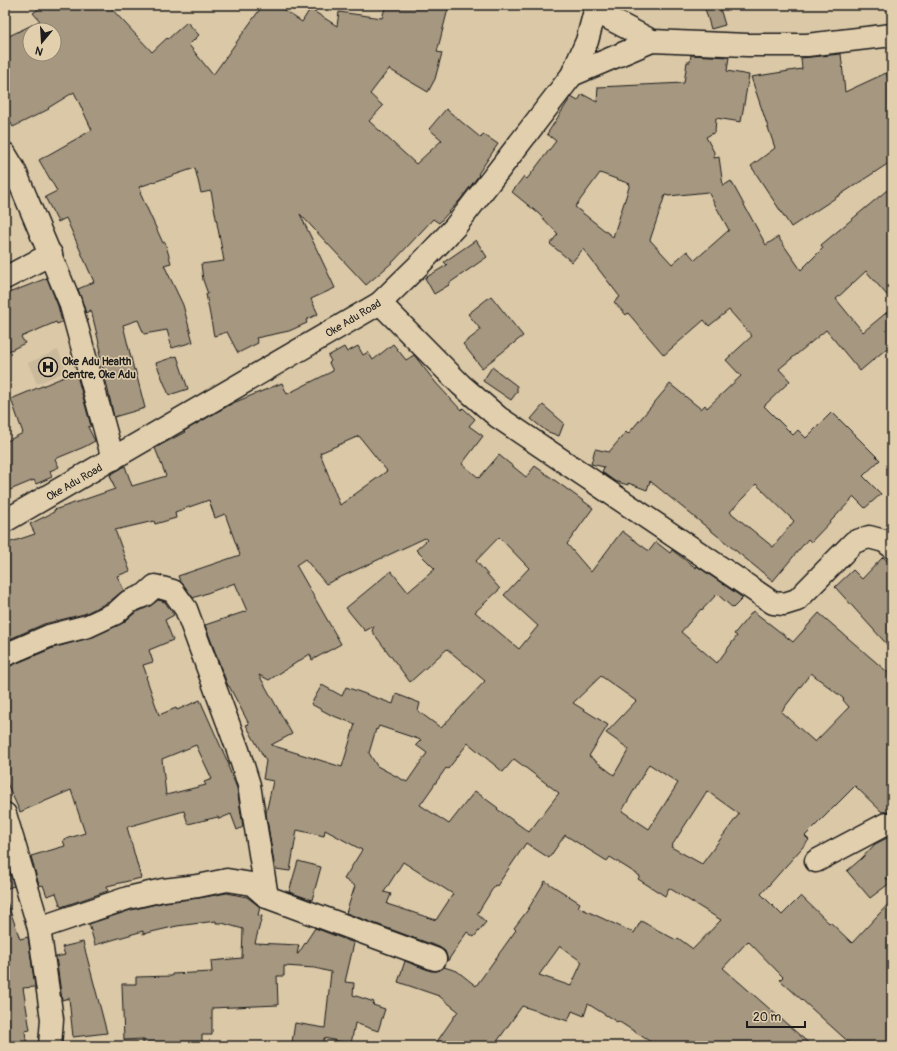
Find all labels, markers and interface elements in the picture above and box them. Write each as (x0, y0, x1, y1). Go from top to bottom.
north arrow (22, 22, 62, 62)
text: N (33, 44, 45, 58)
street label: Oke Adu Road (323, 297, 383, 340)
place label: Oke Adu Health Centre, Oke Adu (62, 355, 136, 381)
hospital icon: Oke Adu Health Centre, Oke Adu (37, 356, 59, 378)
street label: Oke Adu Road (44, 461, 105, 504)
scale bar (747, 1003, 805, 1029)
text: 20 m (753, 1010, 782, 1025)

